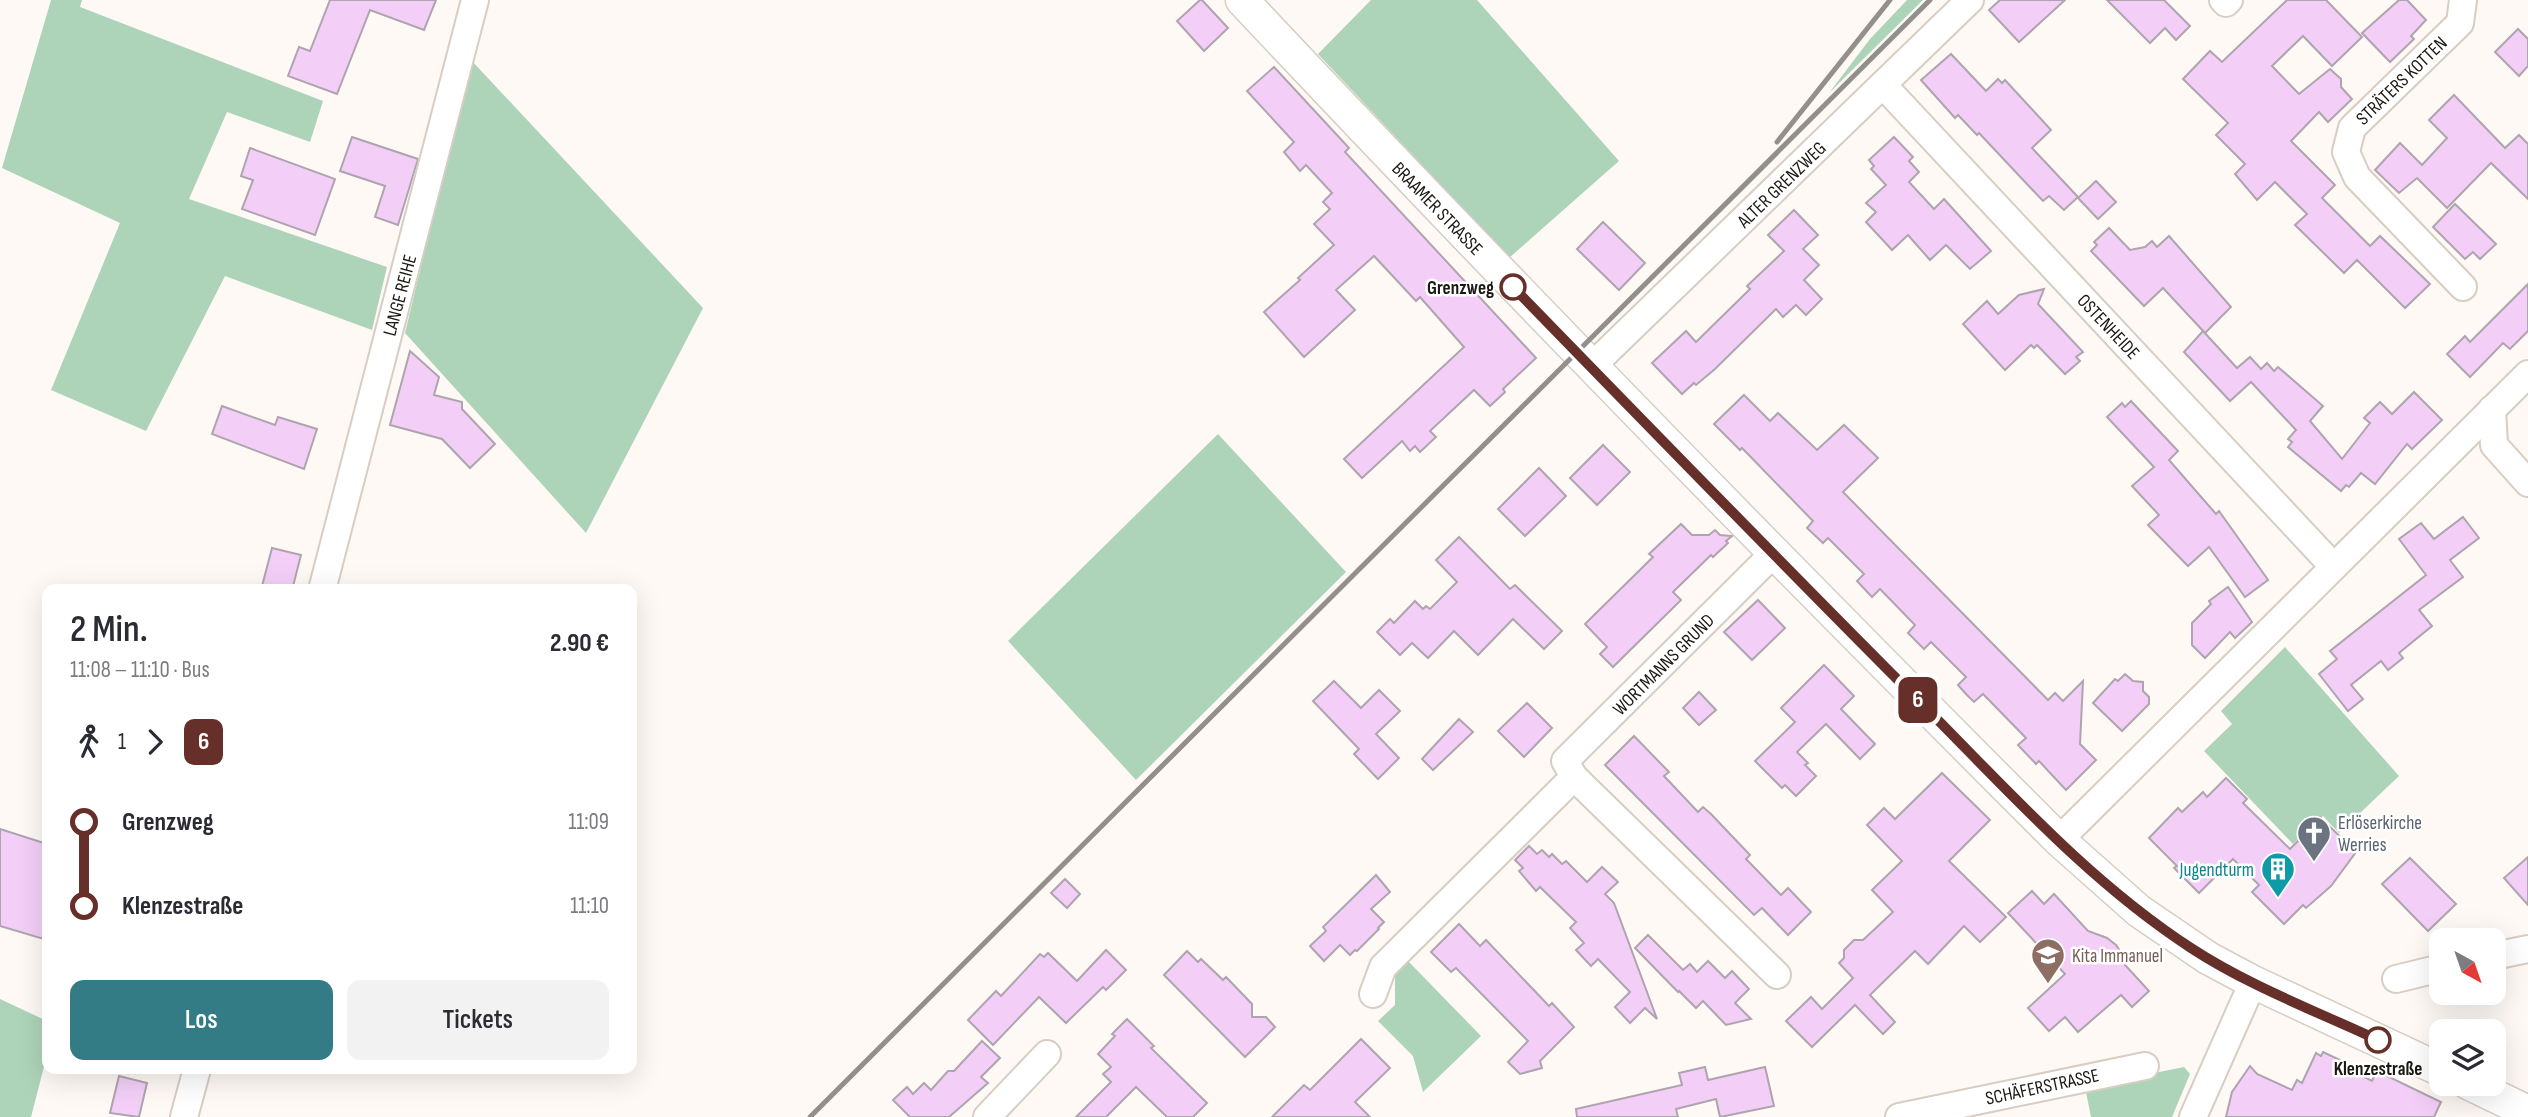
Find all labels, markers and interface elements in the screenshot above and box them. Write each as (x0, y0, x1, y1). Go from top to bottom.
street label: STRÄTERS KOTTEN (2352, 32, 2452, 130)
street label: ALTER GRENZWEG (1732, 137, 1831, 234)
street label: BRAAMER STRASSE (1387, 158, 1487, 260)
street label: LANGE REIHE (379, 252, 422, 339)
marker: Grenzweg (1500, 274, 1526, 300)
place label: Grenzweg (1427, 277, 1494, 300)
street label: OSTENHEIDE (2072, 290, 2144, 364)
text: 2 Min. (70, 607, 148, 652)
street label: WORTMANNS GRUND (1608, 609, 1720, 721)
text: 2.90 € (550, 628, 609, 659)
text: 11:08 – 11:10 · Bus (70, 656, 210, 684)
line badge: 6 (1895, 677, 1941, 723)
text: 6 (1912, 685, 1924, 714)
icon: walk (70, 723, 108, 761)
icon: forward (136, 723, 174, 761)
text: 6 (198, 727, 209, 756)
text: 1 (118, 728, 126, 756)
text: Grenzweg (122, 807, 214, 838)
text: 11:09 (568, 808, 609, 836)
place label: Erlöserkirche Werries (2338, 812, 2422, 857)
church icon: Erlöserkirche Werries (2295, 814, 2333, 863)
building icon: Jugendturm (2259, 850, 2297, 899)
place label: Jugendturm (2179, 859, 2254, 882)
text: Klenzestraße (122, 891, 243, 922)
text: 11:10 (570, 892, 609, 920)
north arrow (2429, 928, 2506, 1004)
map controls (2429, 928, 2506, 1096)
school or university icon: Kita Immanuel (2029, 936, 2067, 985)
place label: Kita Immanuel (2072, 945, 2163, 968)
button: Los (70, 980, 333, 1060)
button: Tickets (347, 980, 609, 1060)
button: layers (2429, 1019, 2506, 1096)
marker: Klenzestraße (2365, 1027, 2391, 1053)
place label: Klenzestraße (2334, 1058, 2422, 1081)
street label: SCHÄFERSTRASSE (1983, 1064, 2101, 1111)

